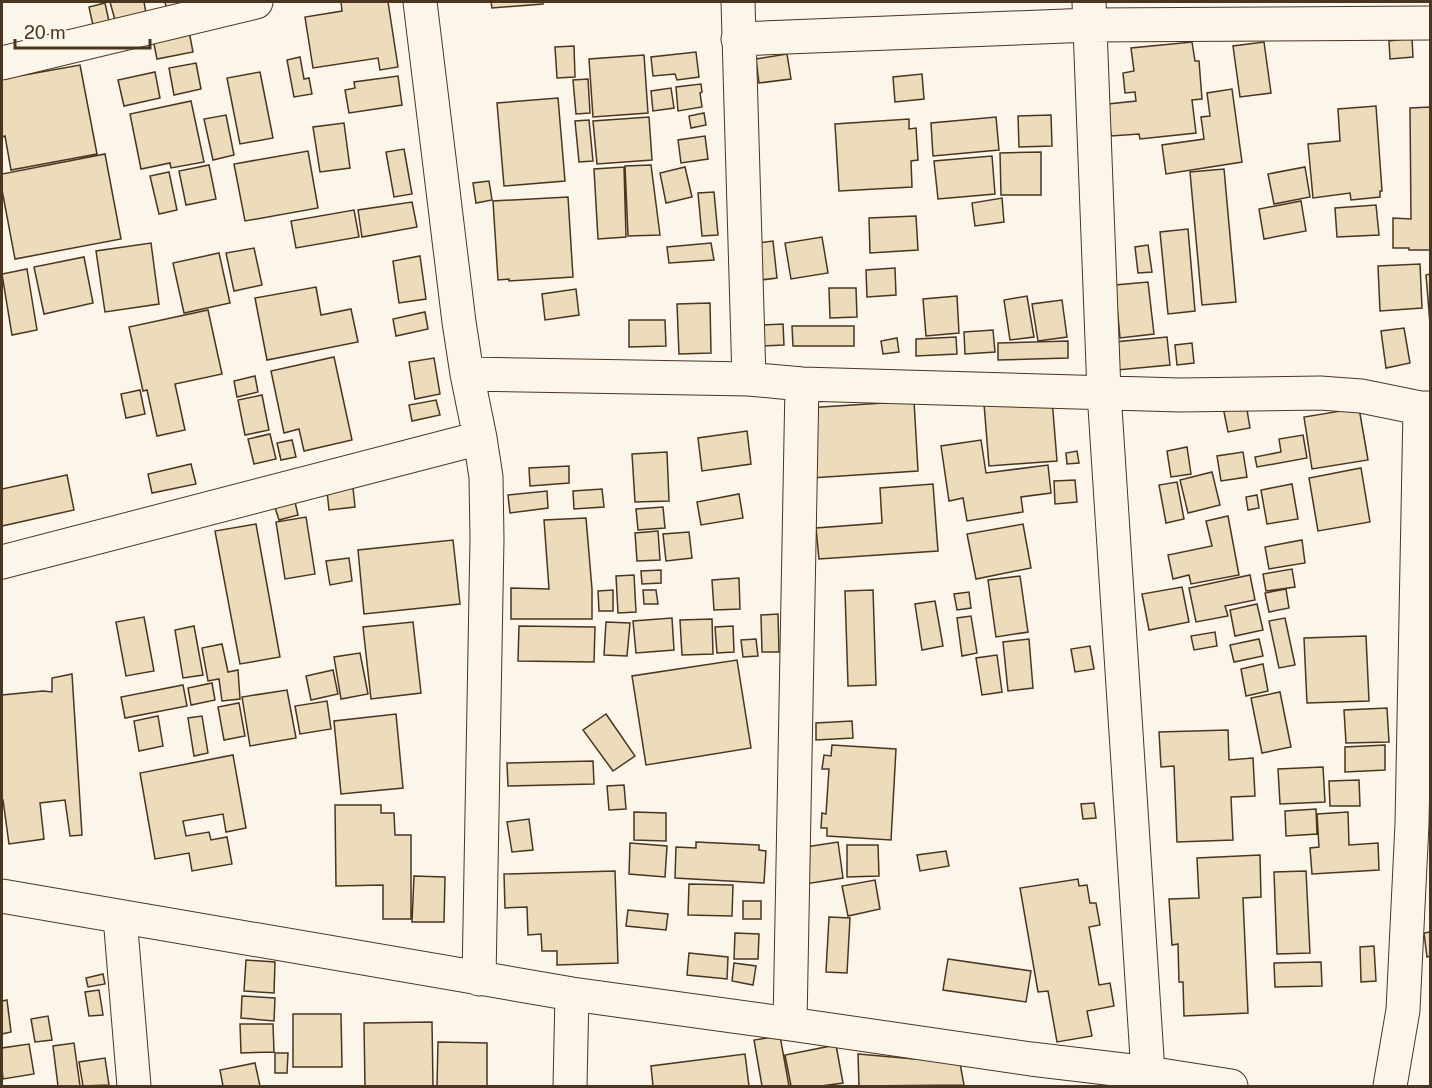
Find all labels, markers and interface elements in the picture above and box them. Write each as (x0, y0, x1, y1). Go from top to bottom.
scale bar (15, 12, 150, 50)
text: 20 m (24, 22, 66, 43)

